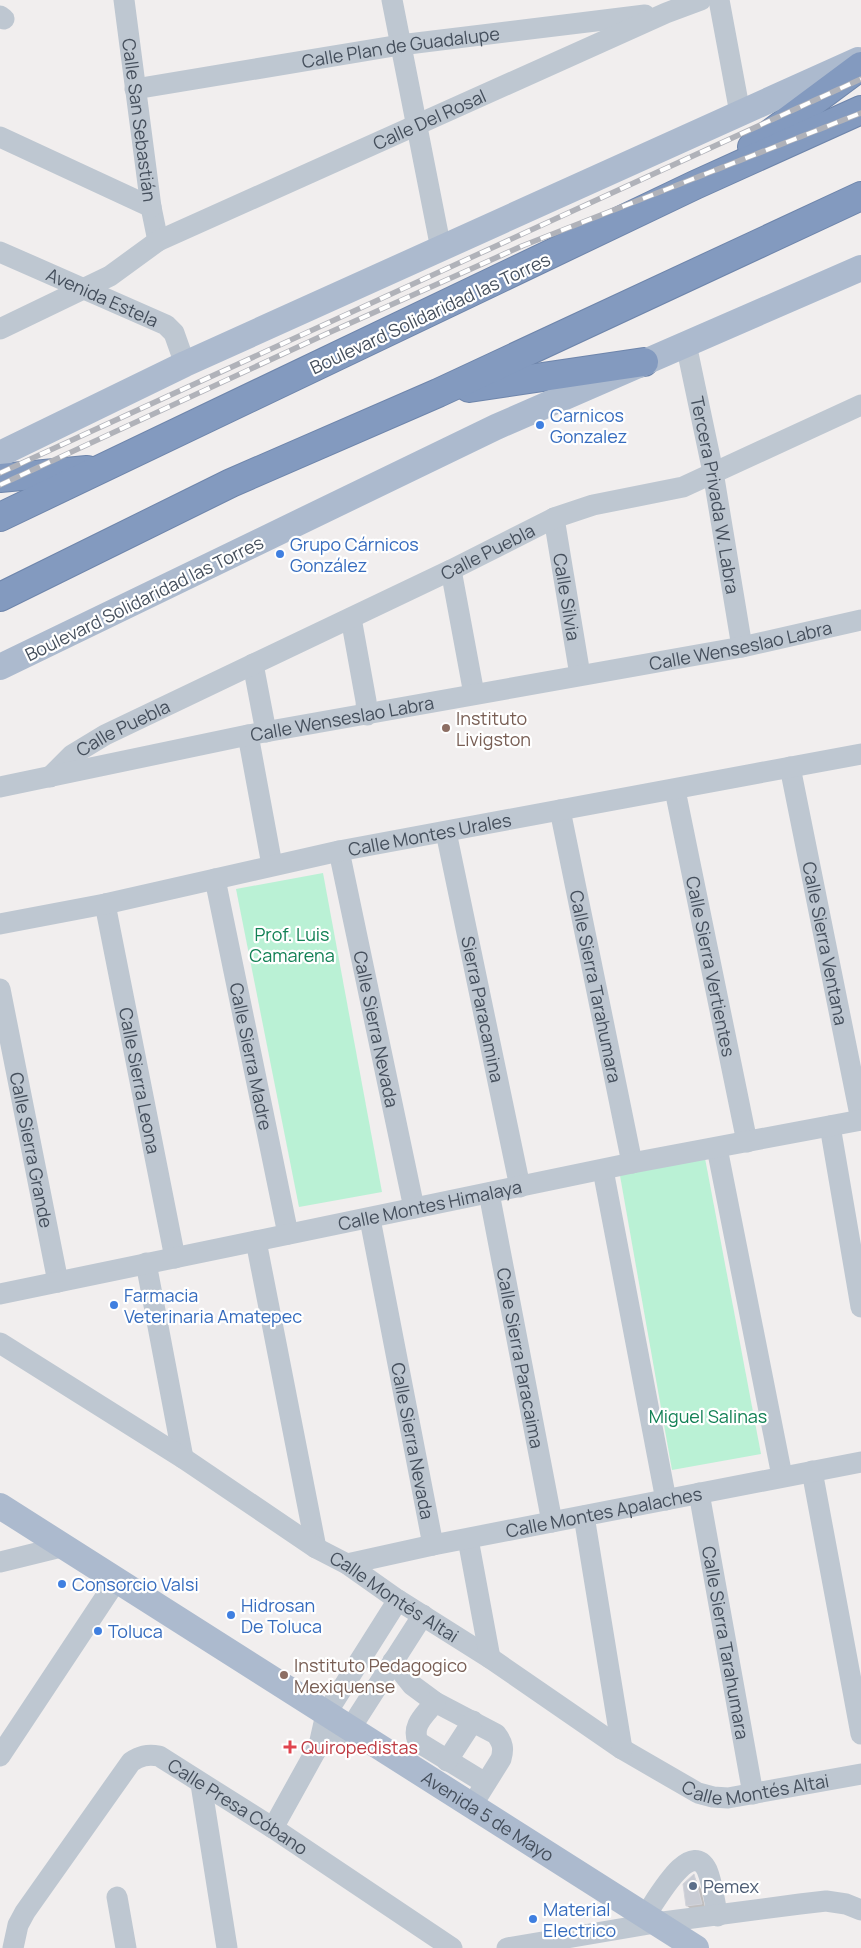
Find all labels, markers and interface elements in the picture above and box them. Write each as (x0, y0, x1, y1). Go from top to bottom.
street label: Calle Plan de Guadalupe (300, 21, 501, 73)
street label: Calle San Sebastián (117, 37, 162, 203)
street label: Calle Del Rosal (369, 83, 490, 155)
street label: Boulevard Solidaridad las Torres (306, 247, 554, 379)
street label: Avenida Estela (43, 262, 162, 332)
street label: Tercera Privada W. Labra (685, 394, 745, 596)
place label: Carnicos Gonzalez (550, 403, 627, 448)
marker: Carnicos Gonzalez (534, 419, 546, 431)
street label: Calle Puebla (437, 518, 539, 585)
street label: Boulevard Solidaridad las Torres (21, 530, 267, 666)
place label: Grupo Cárnicos González (290, 532, 419, 577)
marker: Grupo Cárnicos González (274, 548, 286, 560)
street label: Calle Silvia (548, 551, 586, 642)
street label: Calle Wenseslao Labra (647, 615, 834, 675)
street label: Calle Wenseslao Labra (248, 690, 436, 746)
street label: Calle Puebla (71, 694, 174, 762)
place label: Instituto Livigston (456, 706, 531, 751)
marker: Instituto Livigston (440, 722, 452, 734)
street label: Calle Montes Urales (346, 807, 513, 861)
street label: Calle Sierra Ventana (797, 860, 854, 1027)
street label: Calle Sierra Vertientes (681, 874, 741, 1059)
street label: Calle Sierra Tarahumara (565, 888, 627, 1085)
park label: Prof. Luis Camarena (249, 922, 335, 967)
street label: Sierra Paracamina (456, 934, 510, 1084)
street label: Calle Sierra Nevada (348, 949, 405, 1110)
street label: Calle Sierra Madre (225, 980, 278, 1132)
street label: Calle Sierra Leona (114, 1005, 166, 1156)
street label: Calle Sierra Grande (5, 1070, 59, 1230)
street label: Calle Montes Himalaya (336, 1174, 524, 1236)
street label: Calle Sierra Paracaima (492, 1266, 550, 1450)
place label: Farmacia Veterinaria Amatepec (124, 1283, 302, 1328)
marker: Farmacia Veterinaria Amatepec (108, 1299, 120, 1311)
street label: Calle Sierra Nevada (386, 1360, 440, 1521)
park label: Miguel Salinas (649, 1404, 767, 1428)
street label: Calle Montes Apalaches (504, 1481, 704, 1543)
street label: Calle Sierra Tarahumara (697, 1544, 755, 1741)
street label: Calle Montés Altai (326, 1545, 463, 1647)
place label: Consorcio Valsi (72, 1572, 199, 1596)
marker: Consorcio Valsi (56, 1578, 68, 1590)
place label: Hidrosan De Toluca (241, 1593, 322, 1638)
marker: Hidrosan De Toluca (225, 1609, 237, 1621)
place label: Toluca (108, 1619, 163, 1643)
marker: Toluca (92, 1625, 104, 1637)
place label: Instituto Pedagogico Mexiquense (294, 1653, 467, 1698)
marker: Instituto Pedagogico Mexiquense (278, 1669, 290, 1681)
place label: Quiropedistas (301, 1735, 418, 1759)
marker: Quiropedistas (283, 1740, 297, 1754)
street label: Calle Presa Cóbano (163, 1753, 313, 1860)
street label: Avenida 5 de Mayo (417, 1765, 559, 1867)
street label: Calle Montés Altai (677, 1768, 831, 1810)
place label: Pemex (703, 1874, 759, 1898)
marker: Pemex (687, 1880, 699, 1892)
place label: Material Electrico (543, 1897, 616, 1942)
marker: Material Electrico (527, 1913, 539, 1925)

